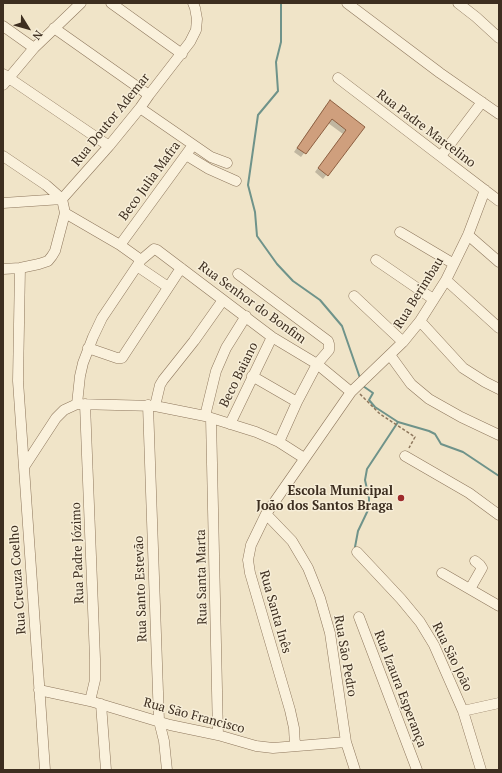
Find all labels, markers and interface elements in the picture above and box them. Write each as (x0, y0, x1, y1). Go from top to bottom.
north arrow (8, 8, 48, 48)
text: N (29, 28, 46, 43)
street label: Rua Doutor Ademar (69, 70, 153, 170)
street label: Rua Padre Marcelino (374, 87, 478, 171)
street label: Beco Julia Mafra (116, 138, 184, 224)
street label: Rua Berimbau (391, 254, 447, 332)
street label: Rua Senhor do Bonfim (195, 259, 309, 347)
street label: Beco Baiano (217, 340, 261, 410)
place label: Escola Municipal João dos Santos Braga (256, 483, 393, 514)
marker: Escola Municipal João dos Santos Braga (396, 493, 406, 503)
street label: Rua Padre Józimo (68, 502, 88, 604)
street label: Rua Creuza Coelho (6, 525, 30, 635)
street label: Rua Santa Marta (193, 529, 211, 625)
street label: Rua Santo Estevão (131, 535, 151, 643)
street label: Rua Santa Inês (256, 569, 294, 655)
street label: Rua São Pedro (330, 614, 360, 698)
street label: Rua São João (429, 620, 475, 694)
street label: Rua Izaura Esperança (370, 628, 430, 750)
street label: Rua São Francisco (142, 695, 246, 737)

